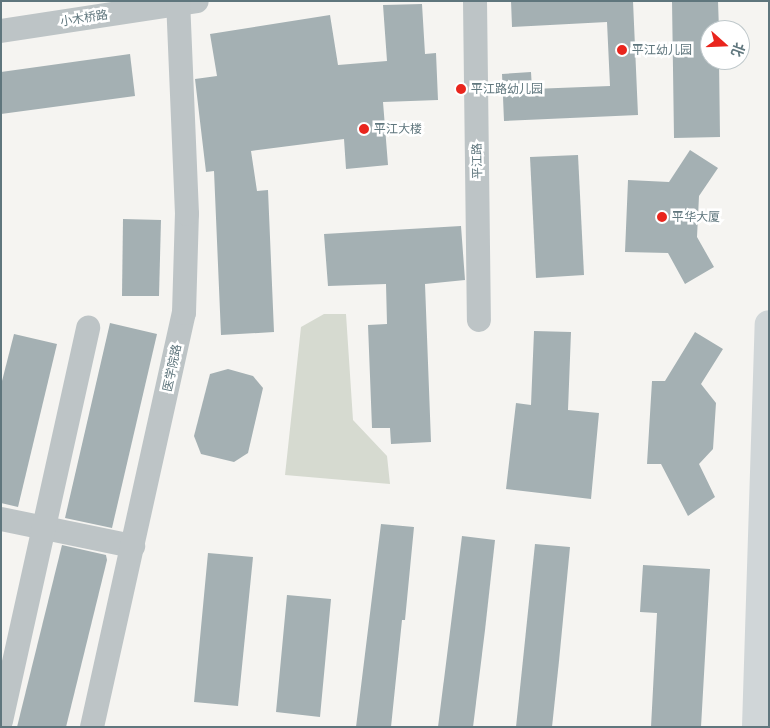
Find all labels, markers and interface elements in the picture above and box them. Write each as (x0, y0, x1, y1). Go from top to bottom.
street label: 小木桥路 (59, 7, 109, 29)
north arrow (700, 20, 750, 70)
text: 北 (728, 40, 749, 59)
place label: 平江幼儿园 (632, 43, 692, 57)
marker: 平江幼儿园 (616, 44, 628, 56)
place label: 平江路幼儿园 (471, 82, 543, 96)
marker: 平江路幼儿园 (455, 83, 467, 95)
place label: 平江大楼 (374, 122, 422, 136)
marker: 平江大楼 (358, 123, 370, 135)
street label: 平江路 (469, 143, 485, 179)
place label: 平华大厦 (672, 210, 720, 224)
marker: 平华大厦 (656, 211, 668, 223)
street label: 医学院路 (160, 343, 184, 393)

